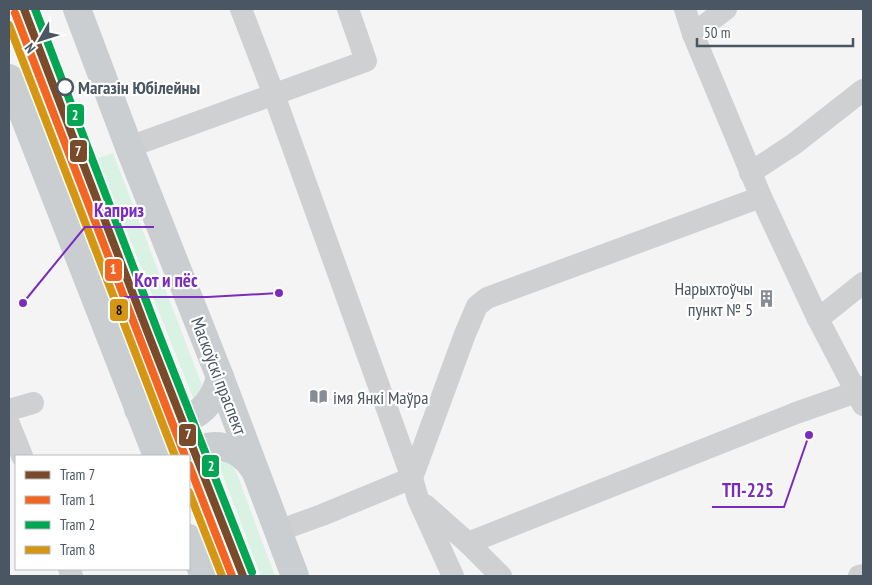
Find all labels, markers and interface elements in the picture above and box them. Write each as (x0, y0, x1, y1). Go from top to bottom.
north arrow (15, 15, 65, 65)
scale bar (697, 15, 853, 47)
text: 50 m (704, 23, 730, 42)
text: N (21, 40, 39, 57)
place label: Магазін Юбілейны (78, 76, 200, 99)
marker: Магазін Юбілейны (56, 78, 74, 96)
line badge: 2 (66, 103, 85, 127)
text: 2 (72, 106, 78, 124)
line badge: 7 (69, 139, 88, 163)
text: 7 (75, 142, 82, 160)
callout: Каприз (85, 193, 154, 227)
text: Каприз (94, 198, 144, 222)
line badge: 1 (104, 258, 123, 282)
text: 1 (110, 260, 116, 278)
callout: Кот и пёс (124, 263, 208, 297)
text: Кот и пёс (134, 268, 198, 292)
place label: Нарыхтоўчы пункт № 5 (675, 277, 753, 321)
building icon: Нарыхтоўчы пункт № 5 (757, 288, 777, 308)
line badge: 8 (109, 298, 129, 322)
text: 8 (116, 301, 122, 319)
street label: Маскоўскі праспект (186, 314, 252, 438)
place label: імя Янкі Маўра (333, 386, 428, 409)
library icon: імя Янкі Маўра (309, 387, 329, 407)
line badge: 7 (178, 423, 197, 447)
text: 7 (185, 425, 192, 443)
line badge: 2 (201, 454, 220, 478)
legend (15, 455, 190, 570)
text: 2 (208, 457, 214, 475)
text: Tram 7 (60, 465, 95, 484)
callout: ТП-225 (712, 473, 784, 507)
text: ТП-225 (722, 478, 774, 502)
text: Tram 1 (60, 490, 95, 509)
text: Tram 2 (60, 515, 95, 534)
text: Tram 8 (60, 540, 95, 559)

